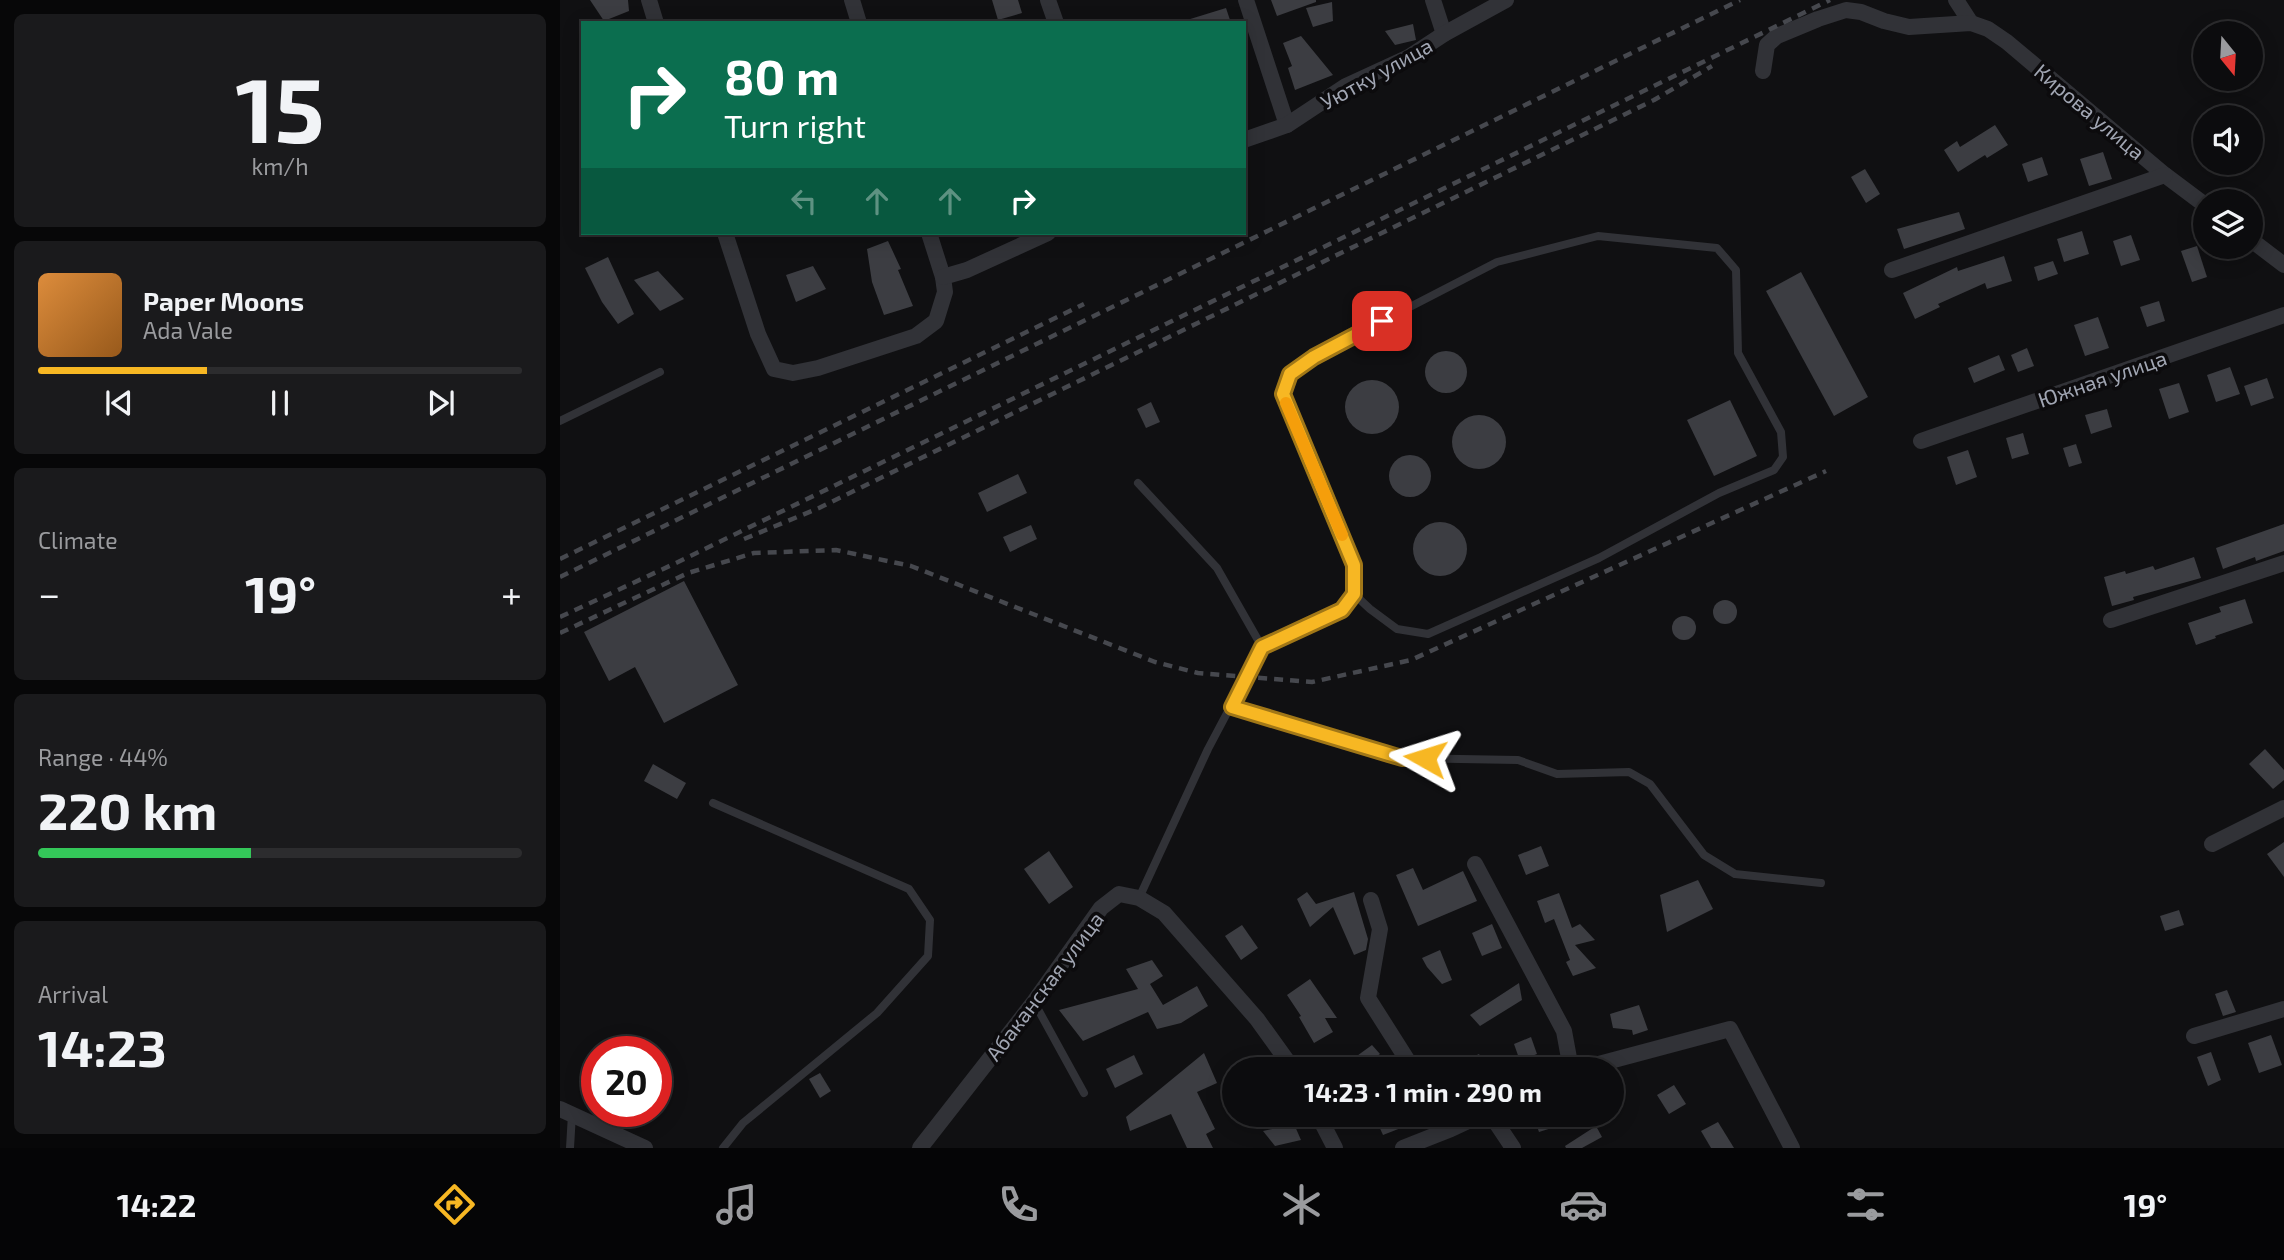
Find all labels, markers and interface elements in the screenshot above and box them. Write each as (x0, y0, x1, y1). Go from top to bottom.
north arrow (2193, 21, 2263, 91)
map controls (2193, 21, 2263, 259)
street label: Уютку улица (1316, 32, 1437, 115)
text: 80 m (724, 46, 839, 105)
icon: right (609, 49, 700, 140)
text: 15 (235, 52, 325, 161)
street label: Кирова улица (2029, 58, 2150, 165)
button: sound (2193, 105, 2263, 175)
text: Turn right (724, 106, 866, 144)
text: km/h (251, 152, 309, 180)
icon: left (785, 182, 823, 220)
icon: ahead (858, 182, 896, 220)
icon: ahead (931, 182, 969, 220)
icon: right (1004, 182, 1042, 220)
button: layers (2193, 189, 2263, 259)
text: Paper Moons (143, 285, 304, 316)
pin (1352, 291, 1412, 351)
icon: arrive (1363, 302, 1401, 340)
text: Ada Vale (143, 316, 233, 344)
street label: Южная улица (2034, 344, 2170, 413)
icon: previous (100, 384, 138, 422)
icon: pause (261, 384, 299, 422)
icon: next (422, 384, 460, 422)
text: Climate (38, 526, 118, 554)
text: 19° (245, 561, 316, 623)
text: − (38, 570, 60, 616)
text: + (501, 570, 522, 616)
position arrow (1388, 721, 1462, 795)
text: Range · 44% (38, 743, 168, 771)
text: 220 km (38, 778, 217, 840)
street label: Абаканская улица (980, 907, 1109, 1066)
text: Arrival (38, 980, 108, 1008)
text: 14:23 (38, 1015, 167, 1077)
speed limit sign: 20 (581, 1036, 672, 1127)
text: 14:23 · 1 min · 290 m (1304, 1076, 1542, 1107)
icon: directions (430, 1180, 479, 1229)
icon: music (712, 1180, 761, 1229)
icon: phone (994, 1180, 1043, 1229)
icon: climate (1277, 1180, 1326, 1229)
icon: car (1559, 1180, 1608, 1229)
icon: filters (1841, 1180, 1890, 1229)
text: 14:22 (117, 1185, 196, 1223)
text: 19° (2124, 1185, 2167, 1223)

